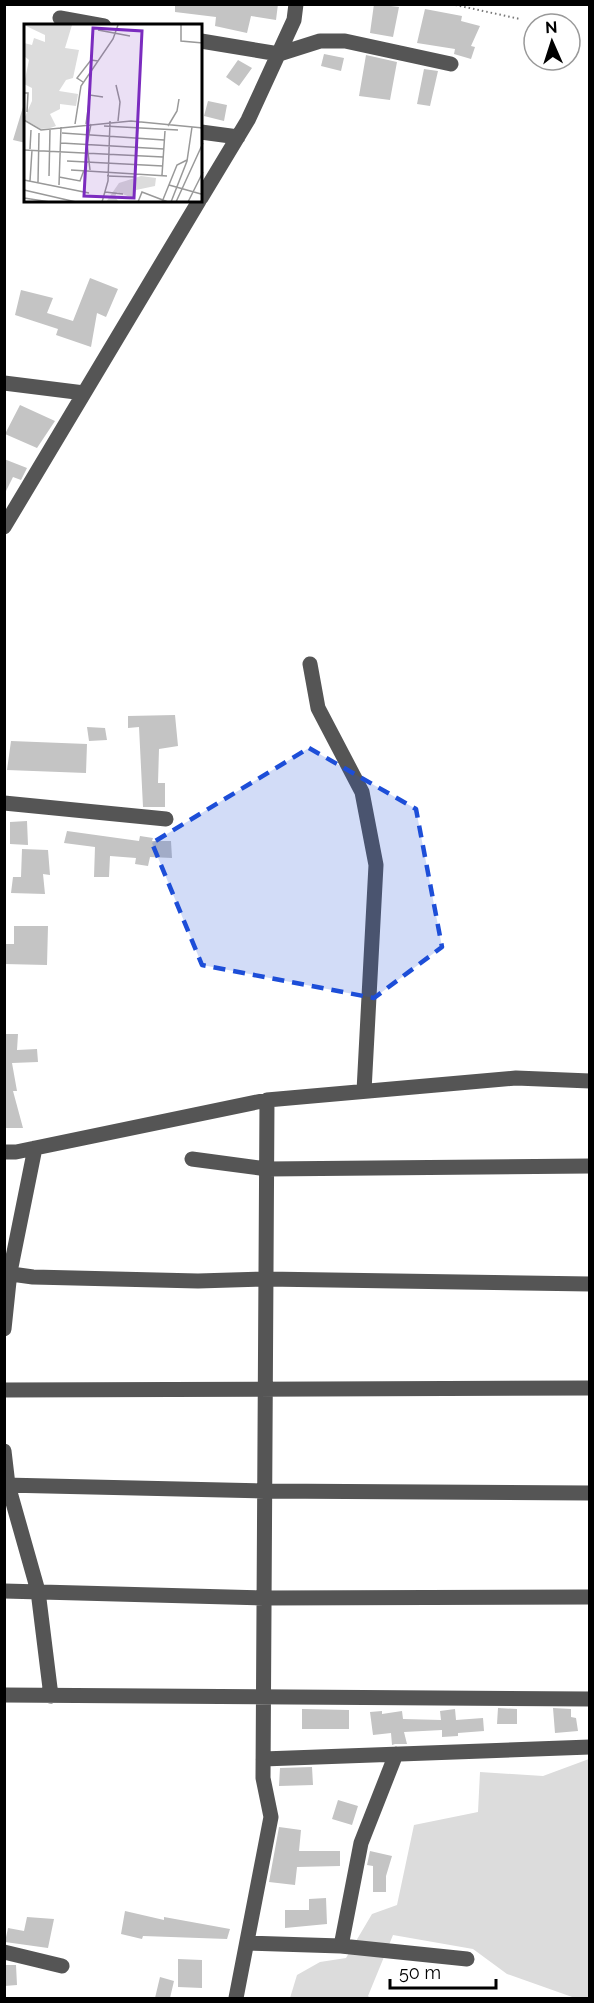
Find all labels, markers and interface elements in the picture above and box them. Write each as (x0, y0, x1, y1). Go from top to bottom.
north arrow (522, 12, 582, 72)
text: N (545, 18, 558, 37)
inset map (24, 24, 202, 202)
scale bar (390, 1952, 496, 1990)
text: 50 m (399, 1962, 441, 1983)

